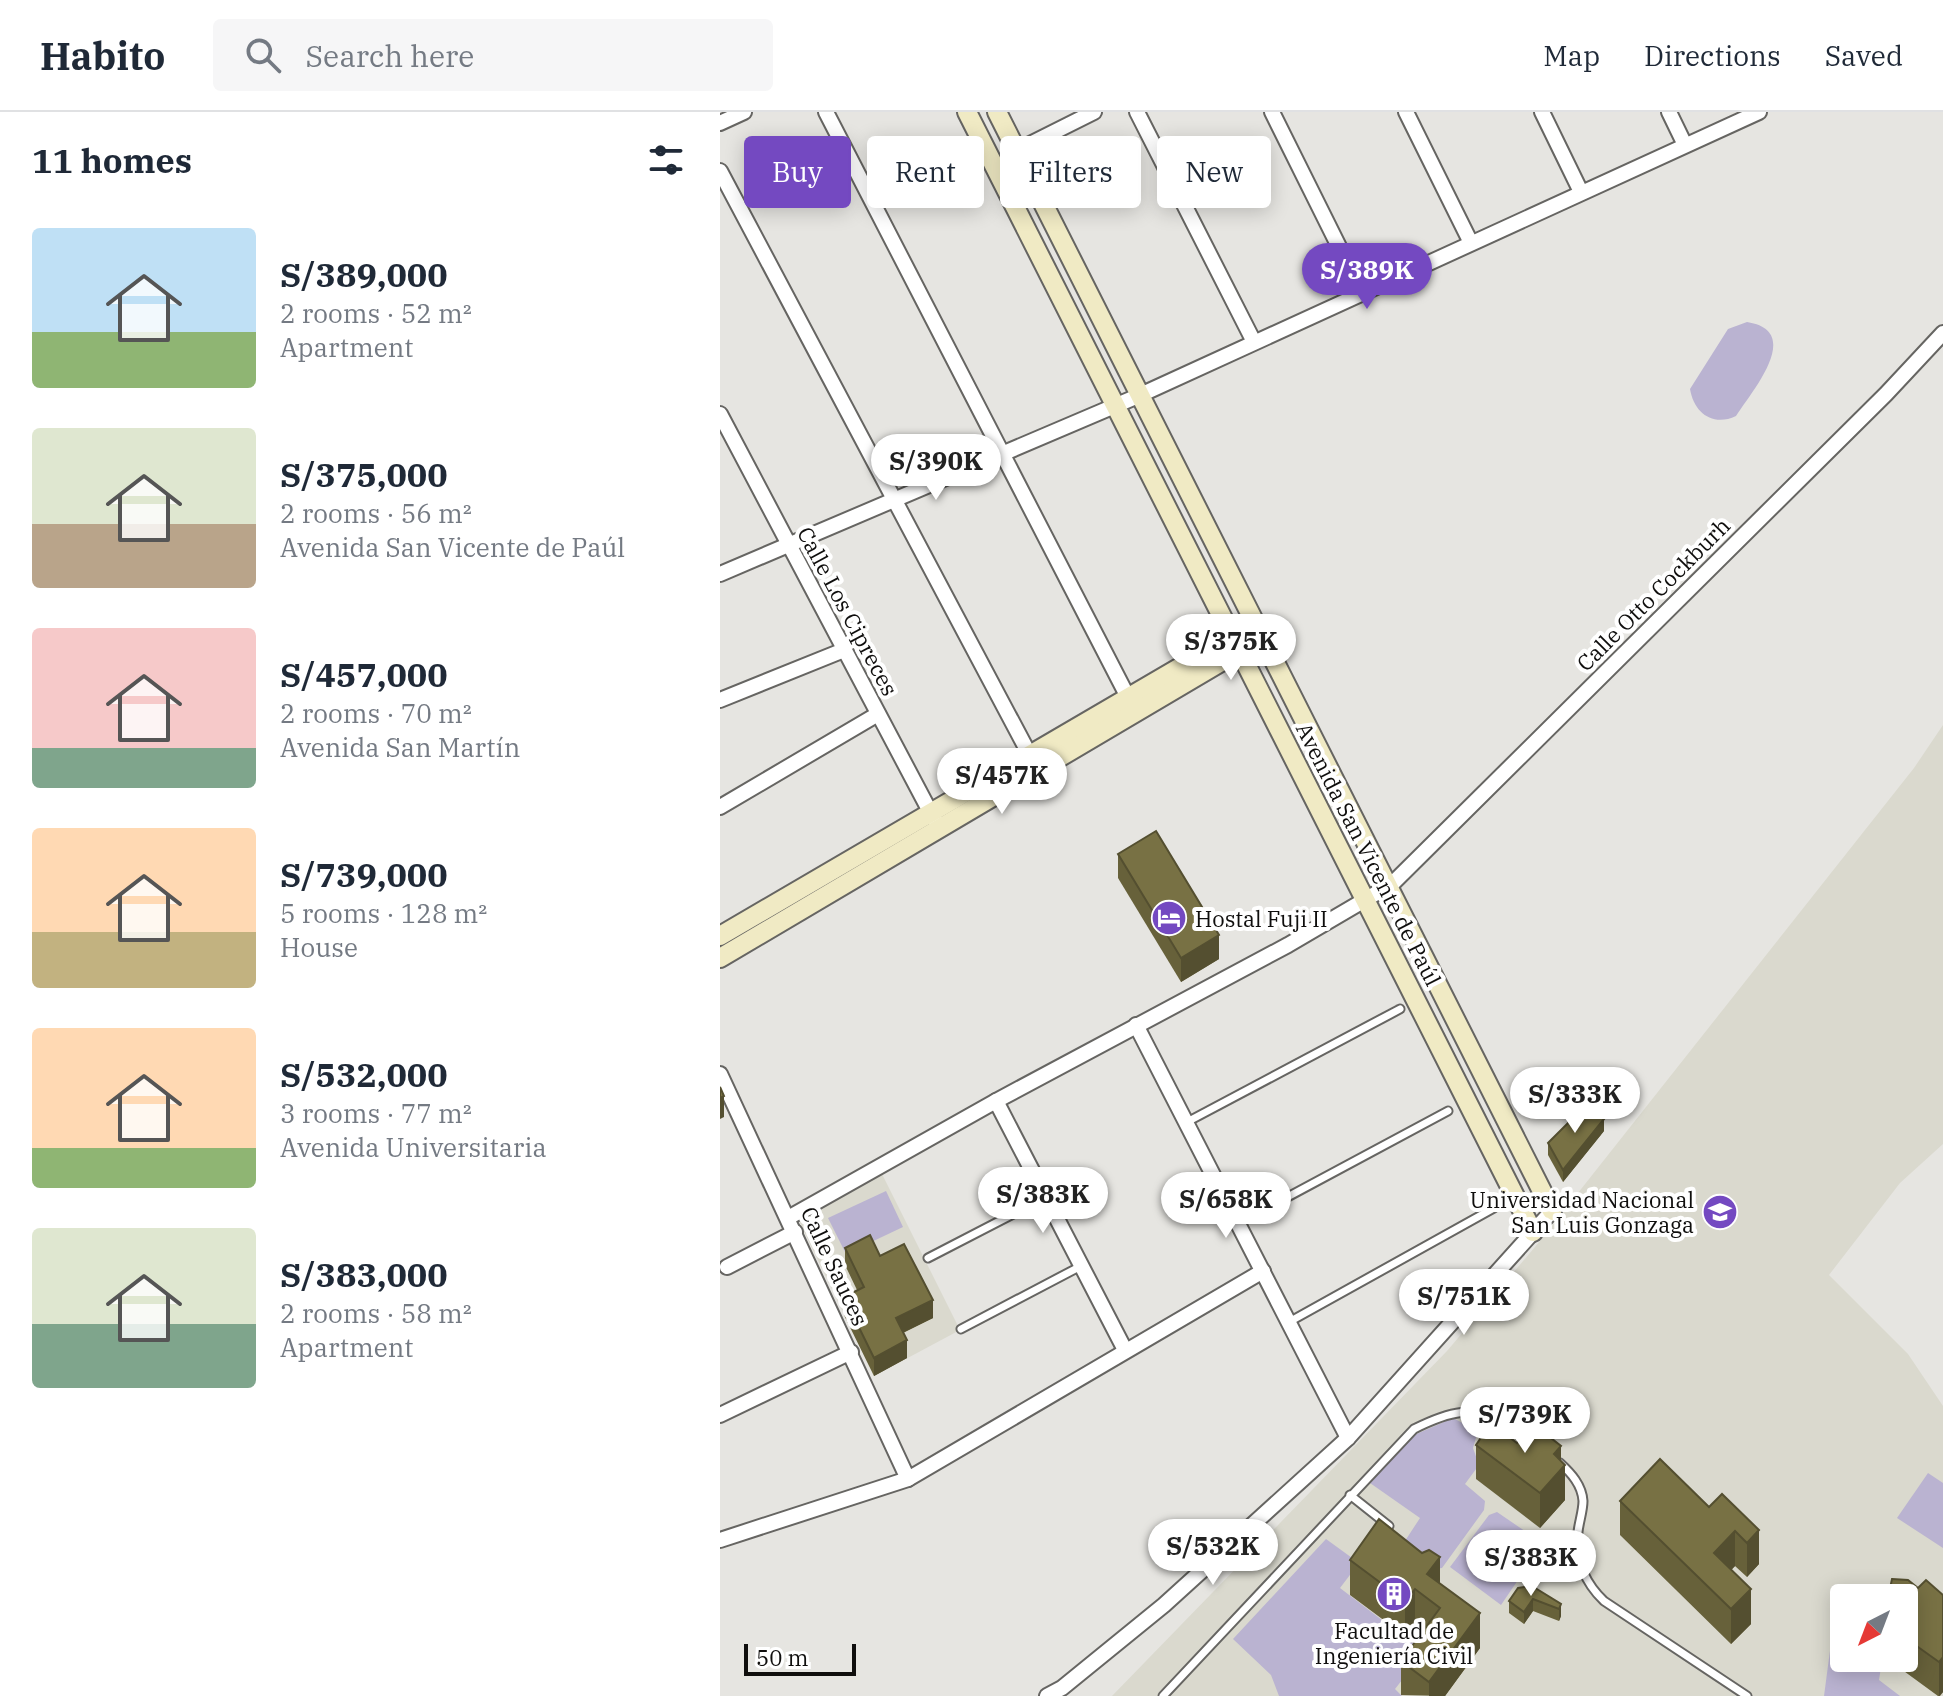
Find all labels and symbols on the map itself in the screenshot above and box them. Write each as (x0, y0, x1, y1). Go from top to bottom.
pin: S/389K (1302, 243, 1432, 311)
pin: S/390K (871, 434, 1001, 502)
street label: Calle Otto Cockburh (1570, 511, 1736, 677)
street label: Calle Los Cipreces (791, 521, 905, 701)
pin: S/375K (1166, 614, 1296, 682)
street label: Avenida San Vicente de Paúl (1290, 717, 1448, 991)
pin: S/457K (937, 748, 1067, 816)
hotel icon: Hostal Fuji II (1150, 899, 1188, 937)
place label: Hostal Fuji II (1195, 904, 1328, 933)
pin: S/333K (1510, 1067, 1640, 1135)
pin: S/383K (978, 1167, 1108, 1235)
pin: S/658K (1161, 1172, 1291, 1240)
place label: Universidad Nacional San Luis Gonzaga (1470, 1185, 1694, 1239)
school or university icon: Universidad Nacional San Luis Gonzaga (1701, 1193, 1739, 1231)
street label: Calle Sauces (795, 1202, 875, 1330)
pin: S/751K (1399, 1269, 1529, 1337)
pin: S/739K (1460, 1387, 1590, 1455)
pin: S/532K (1148, 1519, 1278, 1587)
pin: S/383K (1466, 1530, 1596, 1598)
building icon: Facultad de Ingeniería Civil (1375, 1575, 1413, 1613)
north arrow (1830, 1584, 1918, 1672)
place label: Facultad de Ingeniería Civil (1315, 1616, 1473, 1670)
scale bar (744, 1640, 856, 1676)

